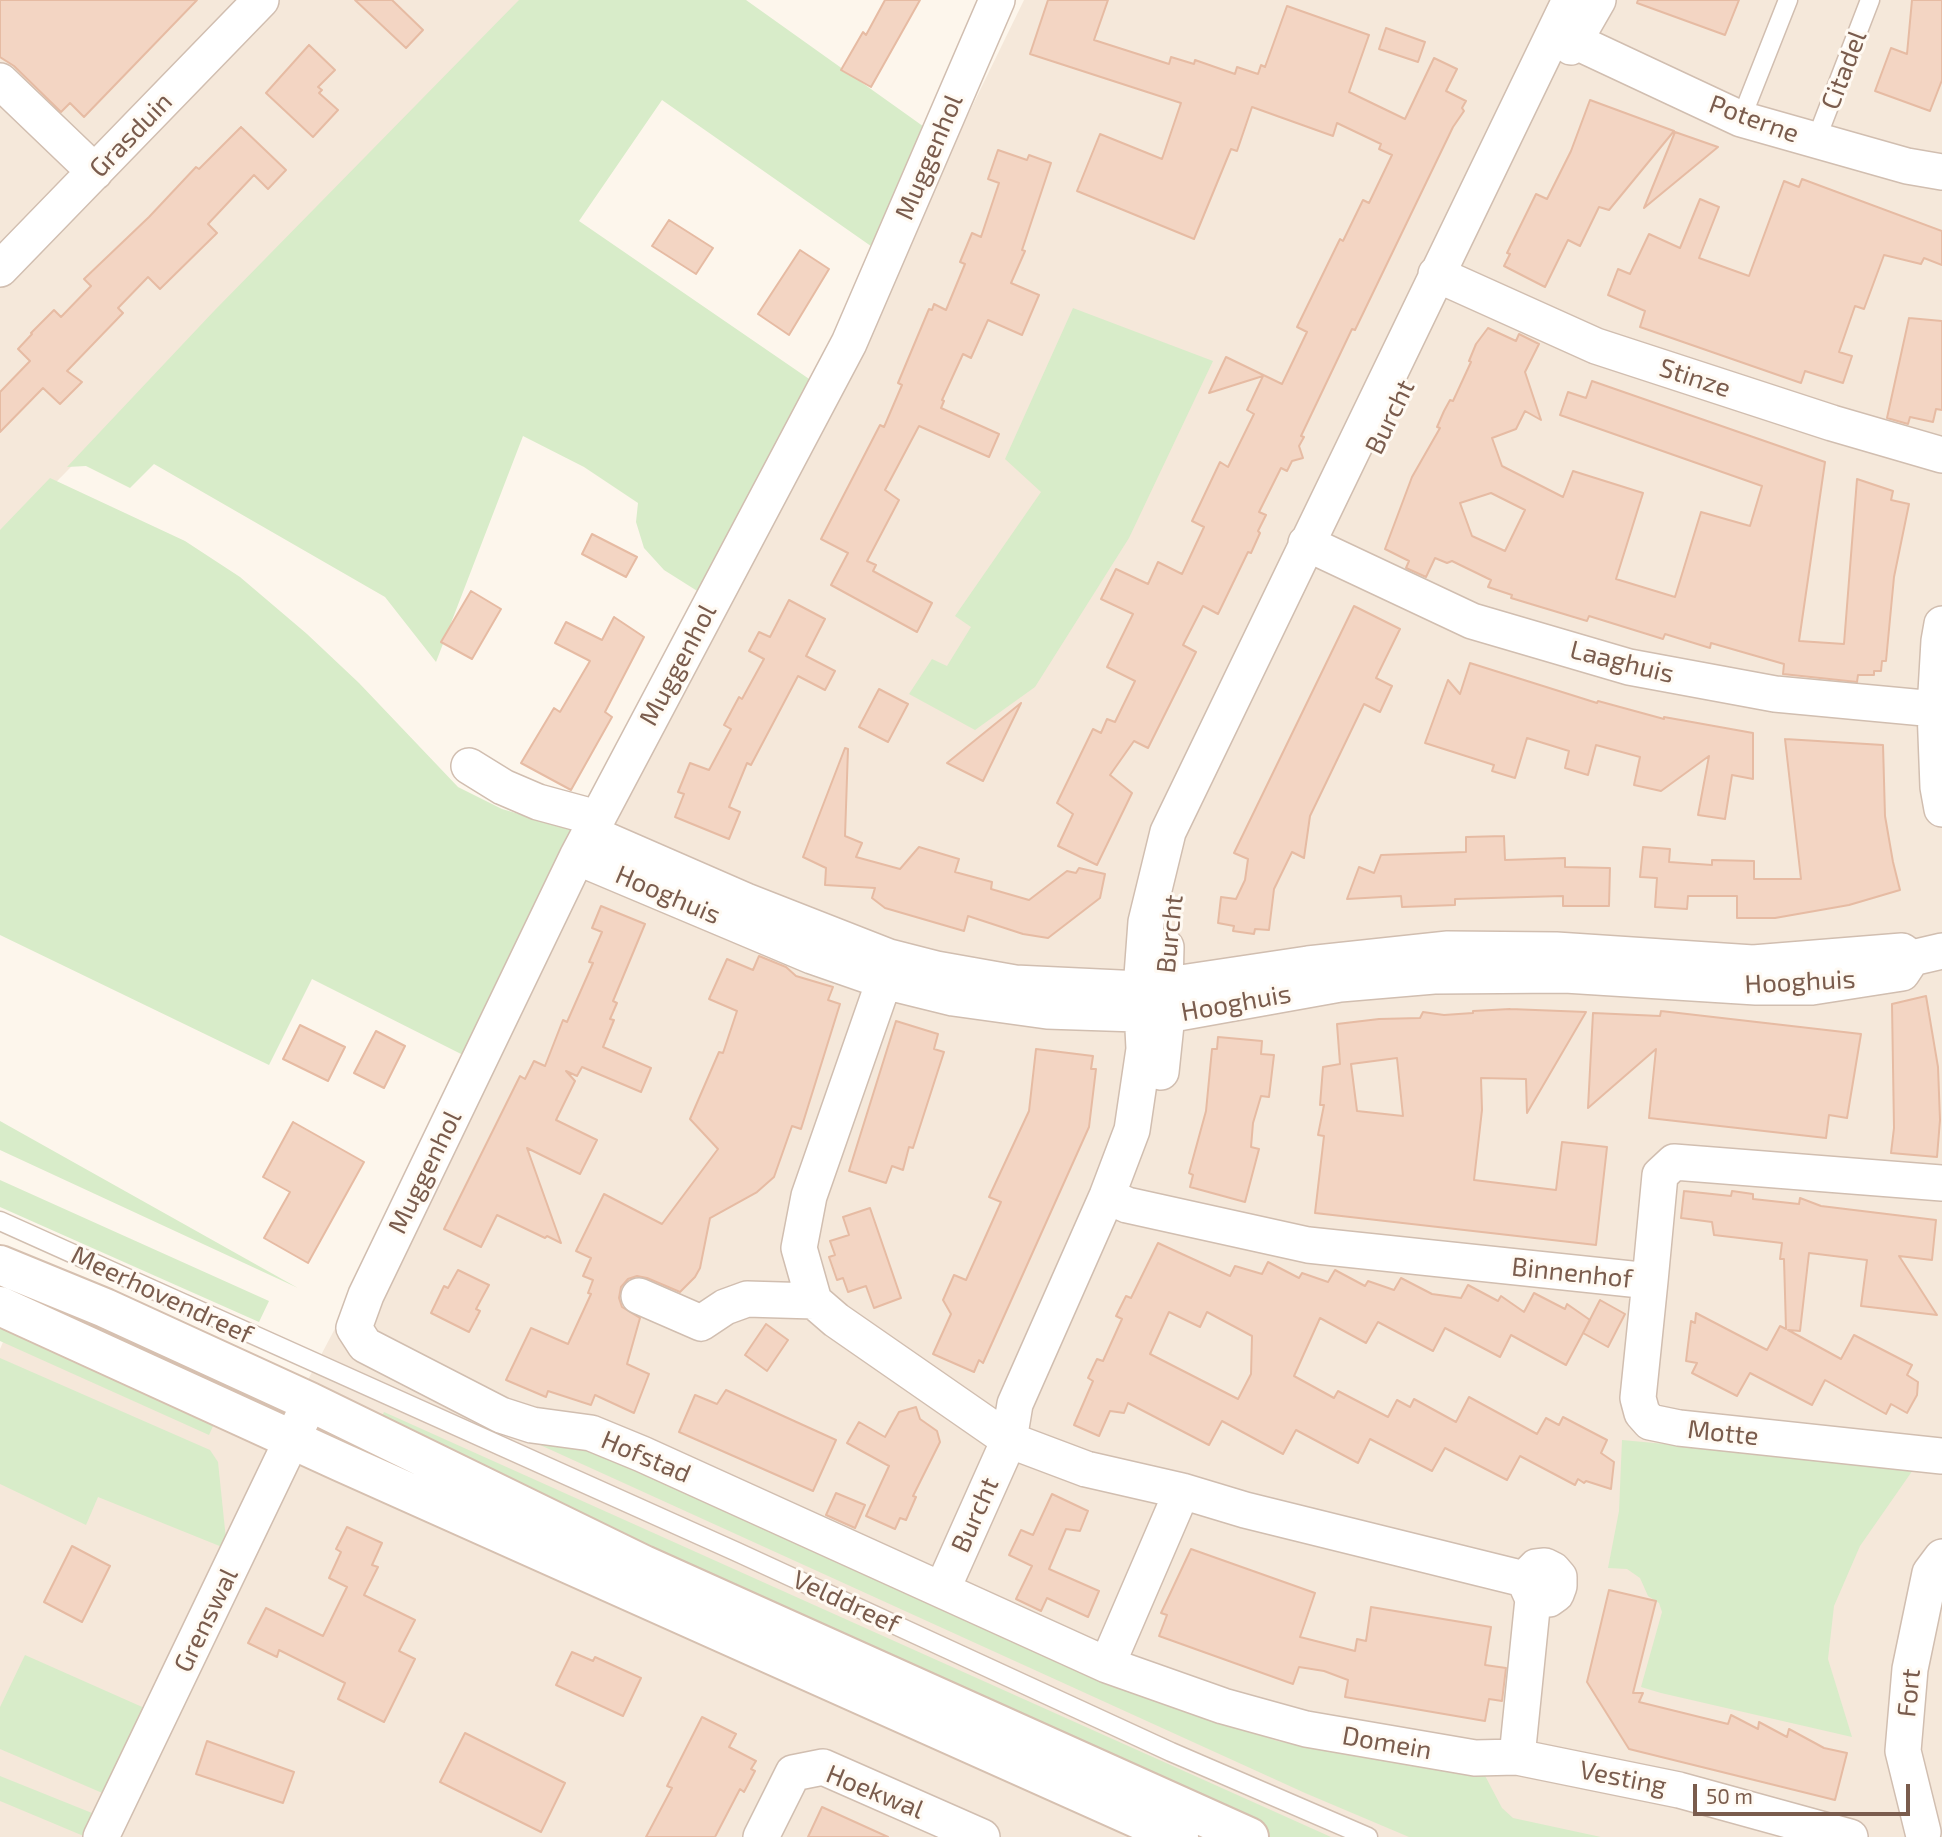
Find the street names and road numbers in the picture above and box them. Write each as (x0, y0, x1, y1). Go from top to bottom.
street label: Citadel (1815, 26, 1873, 114)
street label: Grasduin (83, 86, 179, 184)
street label: Poterne (1705, 88, 1803, 150)
street label: Muggenhol (889, 90, 969, 224)
street label: Stinze (1655, 352, 1735, 404)
street label: Burcht (1359, 375, 1421, 459)
street label: Muggenhol (633, 599, 723, 731)
street label: Laaghuis (1567, 634, 1677, 690)
street label: Hooghuis (611, 859, 725, 931)
street label: Burcht (1150, 893, 1190, 975)
street label: Hooghuis (1744, 964, 1856, 1000)
street label: Hooghuis (1179, 978, 1293, 1028)
street label: Muggenhol (382, 1105, 468, 1239)
street label: Meerhovendreef (66, 1239, 258, 1351)
street label: Binnenhof (1510, 1251, 1634, 1295)
street label: Motte (1686, 1414, 1760, 1452)
street label: Hofstad (597, 1424, 695, 1490)
street label: Burcht (945, 1473, 1005, 1557)
street label: Grenswal (167, 1563, 245, 1677)
street label: Velddreef (788, 1564, 904, 1640)
street label: Fort (1891, 1667, 1927, 1719)
street label: Domein (1340, 1720, 1434, 1766)
street label: Vesting (1577, 1754, 1669, 1802)
street label: Hoekwal (822, 1758, 928, 1826)

